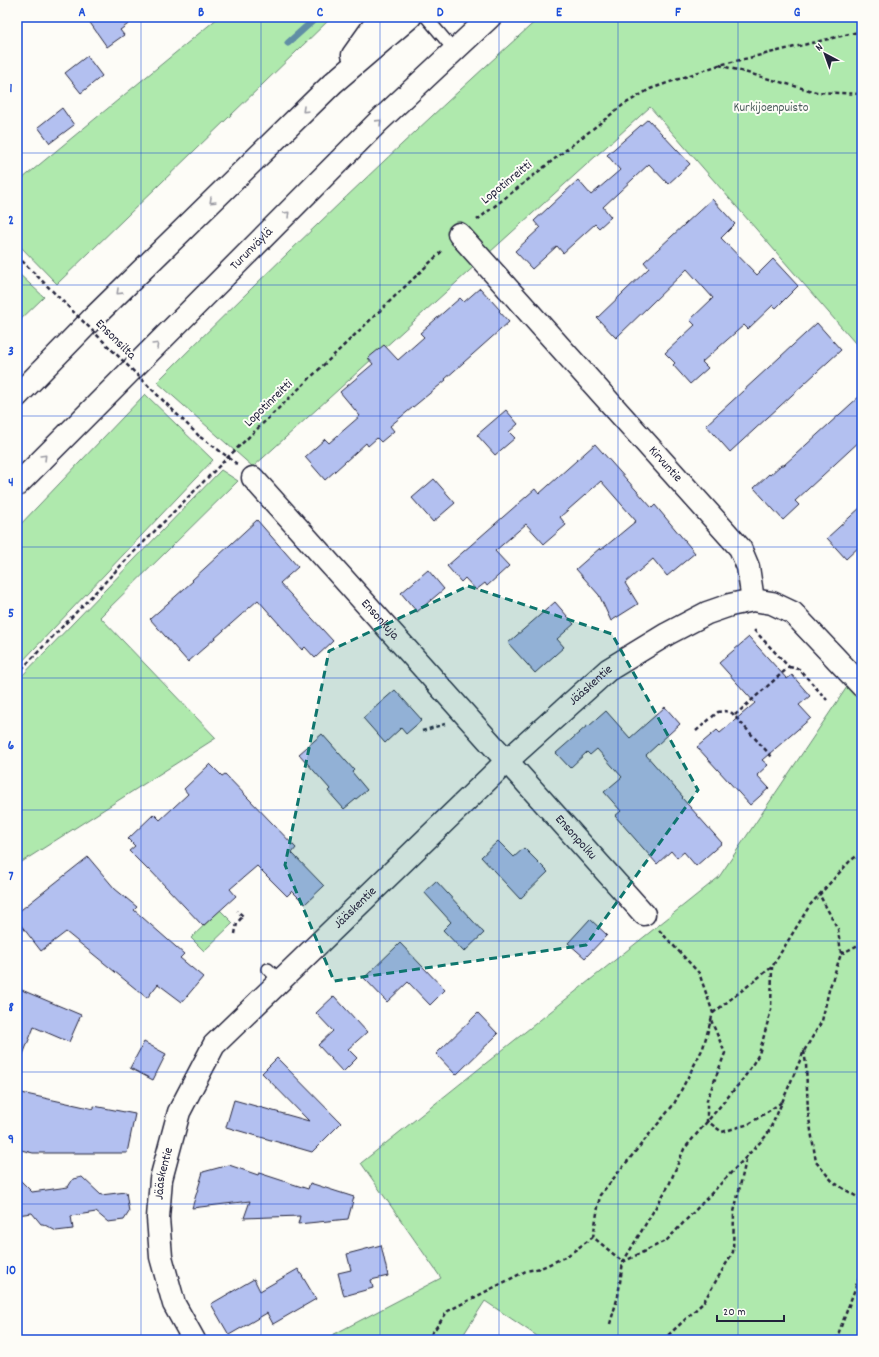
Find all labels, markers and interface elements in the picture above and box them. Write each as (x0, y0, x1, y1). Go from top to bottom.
text: A (78, 4, 86, 23)
text: B (198, 4, 204, 23)
text: C (317, 4, 324, 23)
text: D (437, 4, 444, 23)
text: E (556, 4, 563, 23)
text: F (675, 4, 681, 23)
text: G (794, 4, 801, 23)
north arrow (805, 34, 845, 74)
text: N (812, 40, 827, 56)
text: 1 (10, 80, 13, 99)
park label: Kurkijoenpuisto (733, 99, 809, 118)
one-way arrow (302, 106, 310, 113)
one-way arrow (374, 119, 382, 126)
street label: Lopotinreitti (477, 156, 537, 210)
one-way arrow (209, 196, 217, 204)
one-way arrow (282, 211, 290, 219)
text: 2 (8, 212, 14, 231)
street label: Turunväylä (226, 223, 278, 275)
one-way arrow (116, 287, 124, 295)
street label: Ensonsilta (90, 315, 140, 365)
one-way arrow (151, 342, 159, 350)
text: 3 (8, 343, 14, 362)
street label: Lopotinreitti (240, 376, 298, 432)
street label: Kirvuntie (644, 442, 687, 487)
one-way arrow (40, 454, 47, 462)
text: 4 (8, 474, 14, 493)
street label: Ensonkuja (356, 595, 404, 645)
text: 5 (8, 605, 14, 624)
street label: Jääskentie (565, 660, 616, 710)
text: 6 (8, 737, 15, 756)
street label: Ensonpolku (550, 811, 601, 864)
text: 7 (9, 868, 14, 887)
street label: Jääskentie (330, 882, 381, 933)
text: 8 (8, 999, 14, 1018)
text: 9 (8, 1131, 14, 1150)
street label: Jääskentie (150, 1145, 179, 1200)
text: 10 (6, 1262, 16, 1281)
scale bar (717, 1297, 784, 1323)
text: 20 m (723, 1304, 746, 1321)

